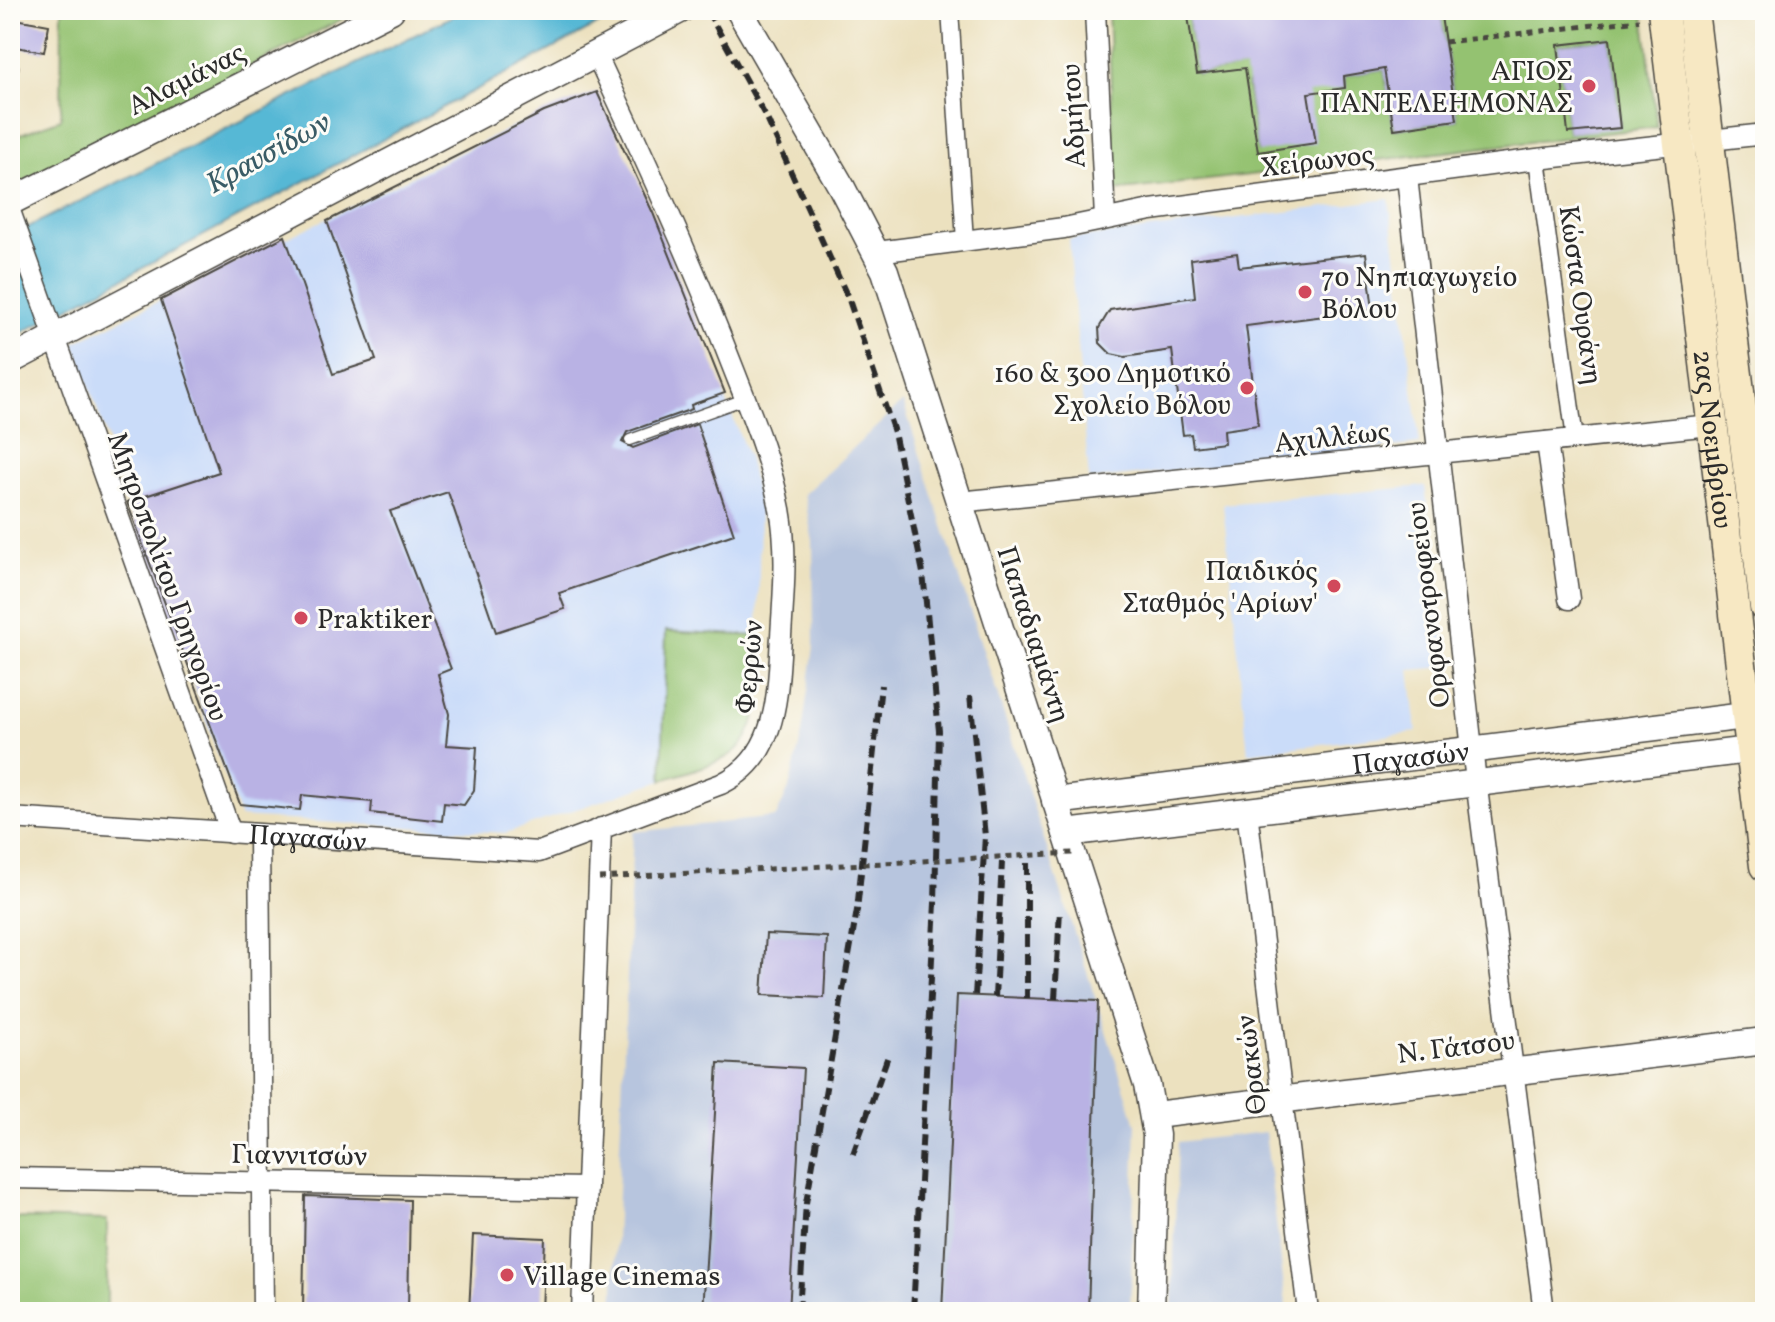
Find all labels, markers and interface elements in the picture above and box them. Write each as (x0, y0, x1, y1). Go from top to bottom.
street label: Αλαμάνας (122, 34, 253, 126)
place label: ΑΓΙΟΣ ΠΑΝΤΕΛΕΗΜΟΝΑΣ (1320, 53, 1573, 124)
street label: Αδμήτου (1052, 63, 1097, 169)
marker: ΑΓΙΟΣ ΠΑΝΤΕΛΕΗΜΟΝΑΣ (1580, 77, 1598, 95)
water label: Κραυσίδων (199, 102, 339, 205)
street label: Χείρωνος (1258, 136, 1376, 189)
street label: Κώστα Ουράνη (1548, 203, 1611, 388)
place label: 7ο Νηπιαγωγείο Βόλου (1321, 259, 1517, 330)
marker: 7ο Νηπιαγωγείο Βόλου (1296, 283, 1314, 301)
street label: 2ας Νοεμβρίου (1682, 348, 1742, 531)
place label: 16ο & 30ο Δημοτικό Σχολείο Βόλου (994, 355, 1231, 426)
marker: 16ο & 30ο Δημοτικό Σχολείο Βόλου (1238, 379, 1256, 397)
street label: Αχιλλέως (1273, 413, 1392, 464)
street label: Μητροπολίτου Γρηγορίου (96, 427, 237, 727)
street label: Ορφανοτροφείου (1398, 500, 1461, 710)
street label: Παπαδιαμάντη (986, 541, 1080, 728)
place label: Παιδικός Σταθμός 'Αρίων' (1122, 553, 1318, 624)
marker: Παιδικός Σταθμός 'Αρίων' (1325, 577, 1343, 595)
place label: Praktiker (317, 601, 433, 640)
marker: Praktiker (292, 609, 310, 627)
street label: Φερρών (727, 618, 774, 716)
street label: Παγασών (1350, 733, 1472, 786)
street label: Παγασών (247, 816, 368, 863)
street label: Θρακών (1227, 1012, 1278, 1117)
street label: Ν. Γάτσου (1395, 1022, 1517, 1075)
street label: Γιαννιτσών (231, 1136, 368, 1177)
place label: Village Cinemas (523, 1258, 721, 1297)
marker: Village Cinemas (498, 1266, 516, 1284)

